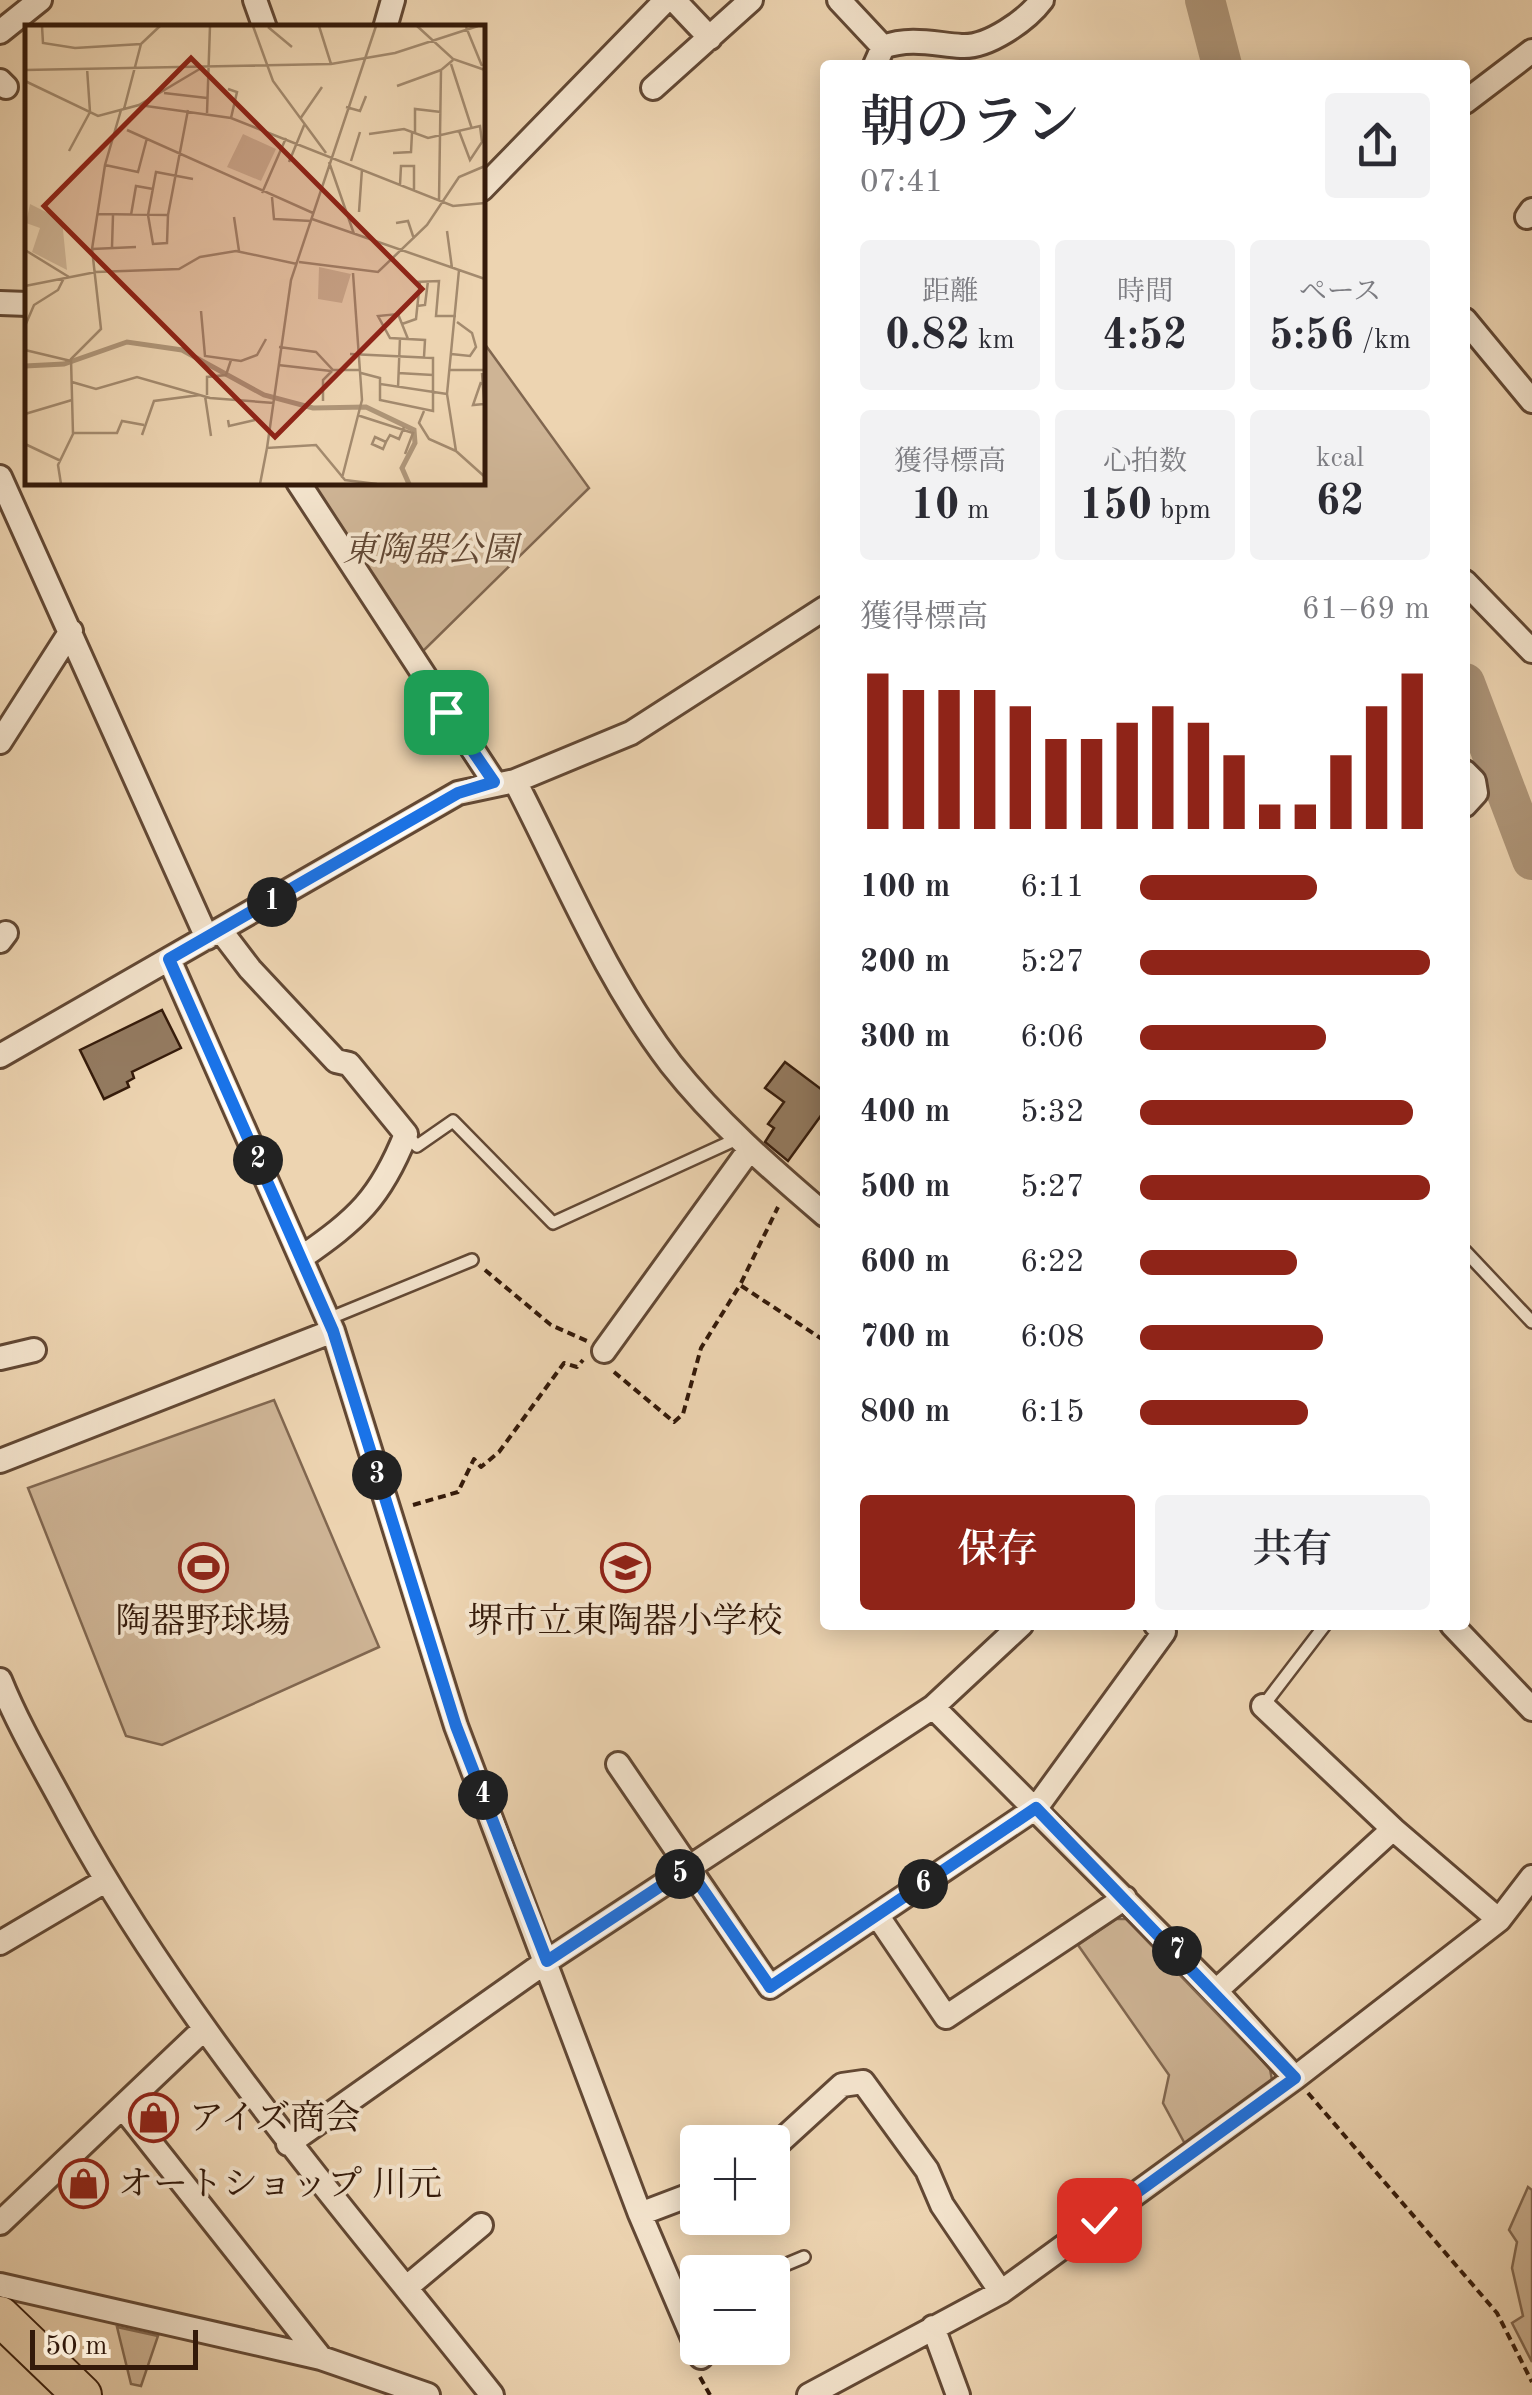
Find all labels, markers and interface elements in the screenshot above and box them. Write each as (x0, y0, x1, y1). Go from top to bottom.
inset map (25, 25, 485, 485)
button: share (1325, 93, 1430, 198)
text: 朝のラン (860, 98, 1080, 153)
text: 07:41 (860, 167, 943, 199)
text: 距離 (922, 279, 978, 307)
text: 時間 (1117, 279, 1173, 307)
text: ペース (1299, 279, 1381, 307)
text: 0.82 (885, 316, 970, 358)
text: 4:52 (1103, 316, 1187, 358)
text: 5:56 (1269, 316, 1354, 358)
text: km (970, 327, 1015, 355)
text: /km (1354, 327, 1411, 355)
text: kcal (1316, 445, 1364, 473)
text: 獲得標高 (894, 449, 1006, 477)
text: 心拍数 (1103, 449, 1187, 477)
text: 62 (1316, 482, 1364, 524)
text: 10 (911, 486, 959, 528)
text: 150 (1079, 486, 1152, 528)
text: m (959, 497, 989, 525)
text: bpm (1152, 497, 1211, 525)
park label: 東陶器公園 (342, 531, 522, 569)
text: 61–69 m (1302, 594, 1430, 626)
text: 獲得標高 (860, 603, 988, 635)
pin (404, 670, 489, 755)
icon: arrive (419, 685, 474, 740)
text: 100 m (860, 872, 950, 904)
text: 6:11 (1020, 872, 1085, 904)
pin: 1 (247, 877, 297, 927)
text: 1 (264, 888, 280, 916)
text: 200 m (860, 947, 950, 979)
text: 5:27 (1020, 947, 1085, 979)
text: 300 m (860, 1022, 950, 1054)
text: 6:06 (1020, 1022, 1085, 1054)
text: 400 m (860, 1097, 950, 1129)
text: 5:32 (1020, 1097, 1085, 1129)
pin: 2 (233, 1135, 283, 1185)
text: 2 (250, 1146, 266, 1174)
text: 500 m (860, 1172, 950, 1204)
text: 5:27 (1020, 1172, 1085, 1204)
text: 600 m (860, 1247, 950, 1279)
text: 6:22 (1020, 1247, 1085, 1279)
text: 700 m (860, 1322, 950, 1354)
text: 6:08 (1020, 1322, 1085, 1354)
text: 800 m (860, 1397, 950, 1429)
text: 6:15 (1020, 1397, 1085, 1429)
pin: 3 (352, 1450, 402, 1500)
text: 3 (369, 1461, 385, 1489)
button: 保存 (860, 1495, 1135, 1610)
button: 共有 (1155, 1495, 1430, 1610)
sports icon: 陶器野球場 (177, 1542, 229, 1594)
school or university icon: 堺市立東陶器小学校 (599, 1542, 651, 1594)
place label: 陶器野球場 (115, 1602, 291, 1640)
place label: 堺市立東陶器小学校 (467, 1602, 783, 1640)
pin: 4 (458, 1770, 508, 1820)
text: 4 (475, 1781, 491, 1809)
pin: 5 (655, 1849, 705, 1899)
pin: 6 (898, 1859, 948, 1909)
text: 5 (672, 1860, 688, 1888)
text: 6 (915, 1870, 931, 1898)
pin: 7 (1152, 1926, 1202, 1976)
text: 7 (1169, 1937, 1185, 1965)
shop icon: アイズ商会 (128, 2091, 180, 2143)
place label: アイズ商会 (189, 2099, 361, 2137)
map controls (680, 2125, 790, 2365)
button: + (680, 2125, 790, 2235)
shop icon: オートショップ 川元 (57, 2157, 109, 2209)
place label: オートショップ 川元 (118, 2166, 442, 2203)
pin (1057, 2178, 1142, 2263)
icon: check (1072, 2193, 1127, 2248)
button: − (680, 2255, 790, 2365)
scale bar (30, 2325, 198, 2370)
text: 50 m (45, 2333, 108, 2361)

